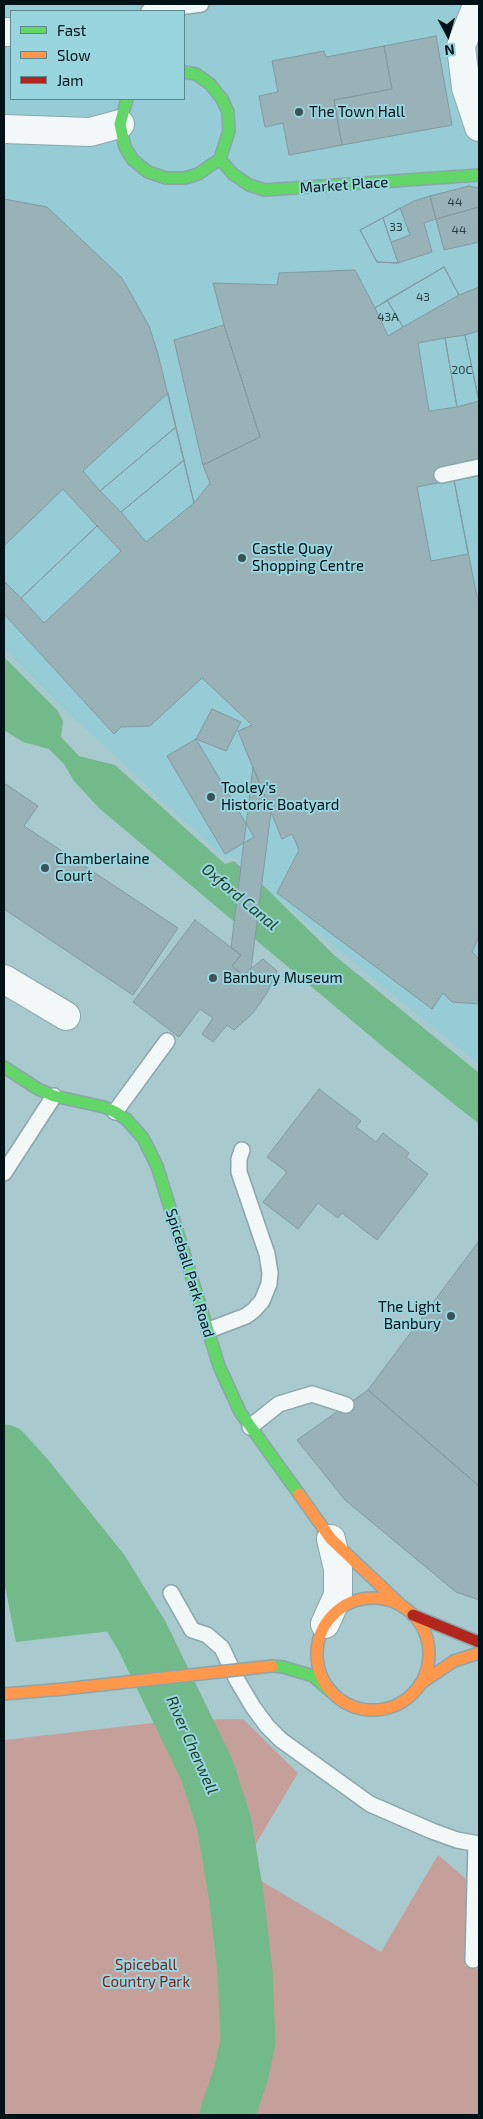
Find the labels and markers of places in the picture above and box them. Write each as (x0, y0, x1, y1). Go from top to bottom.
place label: The Town Hall (309, 103, 405, 121)
marker: The Town Hall (293, 106, 305, 118)
place label: Castle Quay Shopping Centre (252, 540, 364, 575)
marker: Castle Quay Shopping Centre (236, 552, 248, 564)
place label: Tooley's Historic Boatyard (221, 779, 339, 814)
marker: Tooley's Historic Boatyard (205, 791, 217, 803)
place label: Chamberlaine Court (55, 850, 149, 885)
marker: Chamberlaine Court (39, 862, 51, 874)
place label: Banbury Museum (223, 969, 343, 987)
marker: Banbury Museum (207, 972, 219, 984)
place label: The Light Banbury (378, 1298, 441, 1333)
marker: The Light Banbury (445, 1310, 457, 1322)

